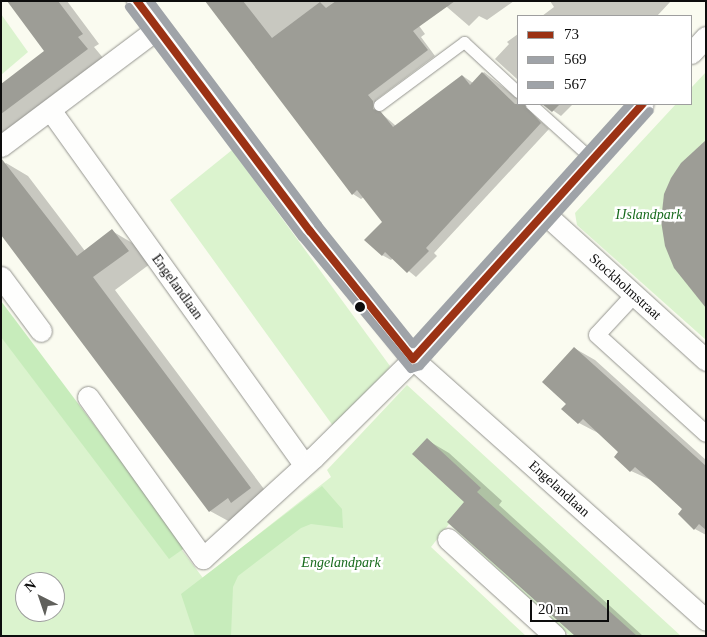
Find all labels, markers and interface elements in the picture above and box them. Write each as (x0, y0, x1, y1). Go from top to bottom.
legend (517, 15, 692, 105)
text: 73 (564, 26, 579, 42)
text: 569 (564, 51, 587, 67)
text: 567 (564, 76, 587, 92)
park label: IJslandpark (616, 207, 682, 223)
street label: Stockholmstraat (586, 250, 664, 324)
street label: Engelandlaan (148, 251, 206, 323)
unlabelled marker (355, 302, 365, 312)
street label: Engelandlaan (525, 457, 593, 521)
park label: Engelandpark (301, 555, 381, 571)
north arrow (15, 572, 65, 622)
text: N (22, 577, 39, 595)
scale bar (532, 590, 611, 622)
text: 20 m (538, 601, 568, 617)

